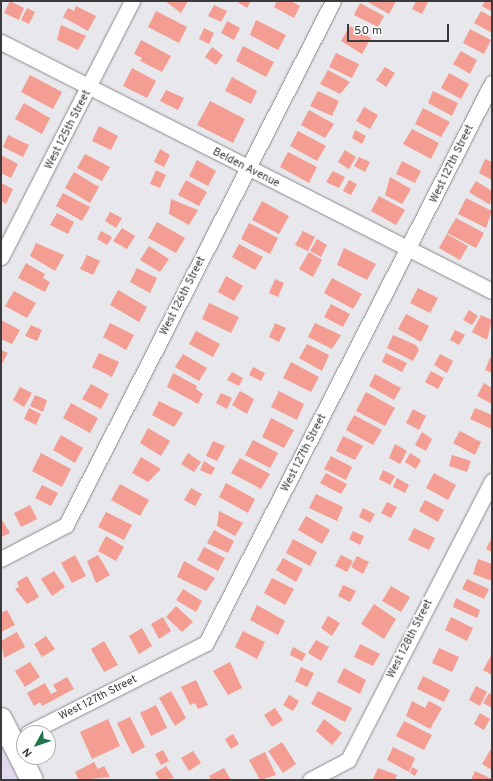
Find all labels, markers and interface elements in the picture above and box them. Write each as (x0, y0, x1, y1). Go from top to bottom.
scale bar (349, 16, 451, 42)
text: 50 m (354, 23, 382, 39)
street label: West 125th Street (42, 88, 94, 172)
street label: West 127th Street (427, 123, 477, 205)
street label: Belden Avenue (210, 145, 282, 191)
street label: West 126th Street (157, 254, 209, 338)
street label: West 127th Street (279, 412, 329, 494)
street label: West 128th Street (384, 597, 436, 681)
street label: West 127th Street (57, 673, 139, 723)
north arrow (16, 725, 56, 765)
text: N (20, 745, 35, 760)

